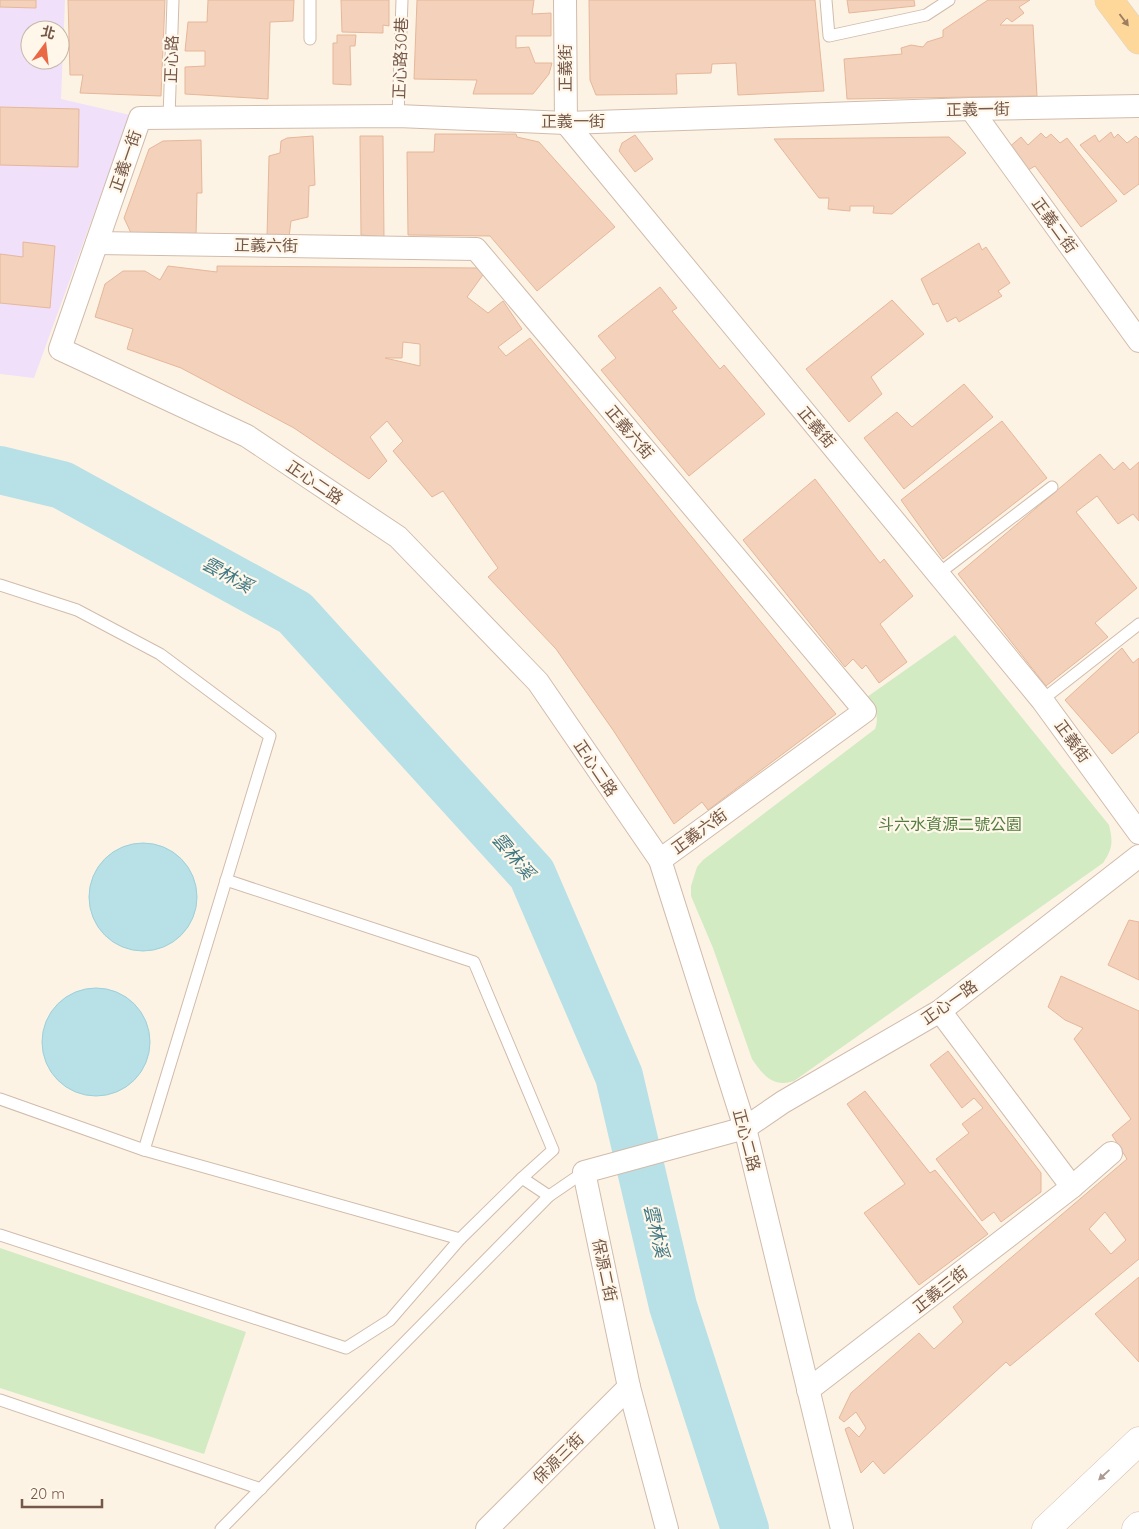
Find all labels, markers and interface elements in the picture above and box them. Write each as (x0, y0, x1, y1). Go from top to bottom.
one-way arrow (1118, 13, 1129, 26)
street label: 正心路30巷 (389, 17, 411, 99)
north arrow (20, 20, 70, 70)
text: 北 (39, 22, 57, 43)
street label: 正心路 (160, 35, 182, 83)
street label: 正義街 (555, 44, 575, 92)
street label: 正義一街 (946, 98, 1010, 120)
street label: 正義一街 (541, 111, 605, 131)
street label: 正義一街 (105, 127, 145, 195)
street label: 正義二街 (1028, 193, 1082, 257)
street label: 正義六街 (234, 234, 298, 256)
street label: 正義六街 (602, 401, 658, 463)
street label: 正義街 (794, 402, 840, 452)
street label: 正心二路 (283, 456, 347, 508)
water label: 雲林溪 (198, 551, 259, 599)
street label: 正義街 (1051, 716, 1095, 766)
street label: 正心二路 (570, 736, 622, 800)
street label: 正義六街 (667, 804, 731, 858)
park label: 斗六水資源二號公園 (878, 814, 1022, 834)
water label: 雲林溪 (487, 828, 541, 886)
street label: 正心一路 (917, 975, 981, 1029)
street label: 正心二路 (729, 1106, 765, 1174)
water label: 雲林溪 (639, 1202, 674, 1263)
street label: 保源二街 (589, 1237, 621, 1303)
street label: 正義三街 (909, 1261, 971, 1317)
street label: 保源三街 (528, 1428, 588, 1488)
one-way arrow (1098, 1469, 1110, 1481)
scale bar (22, 1476, 102, 1508)
text: 20 m (30, 1484, 65, 1503)

